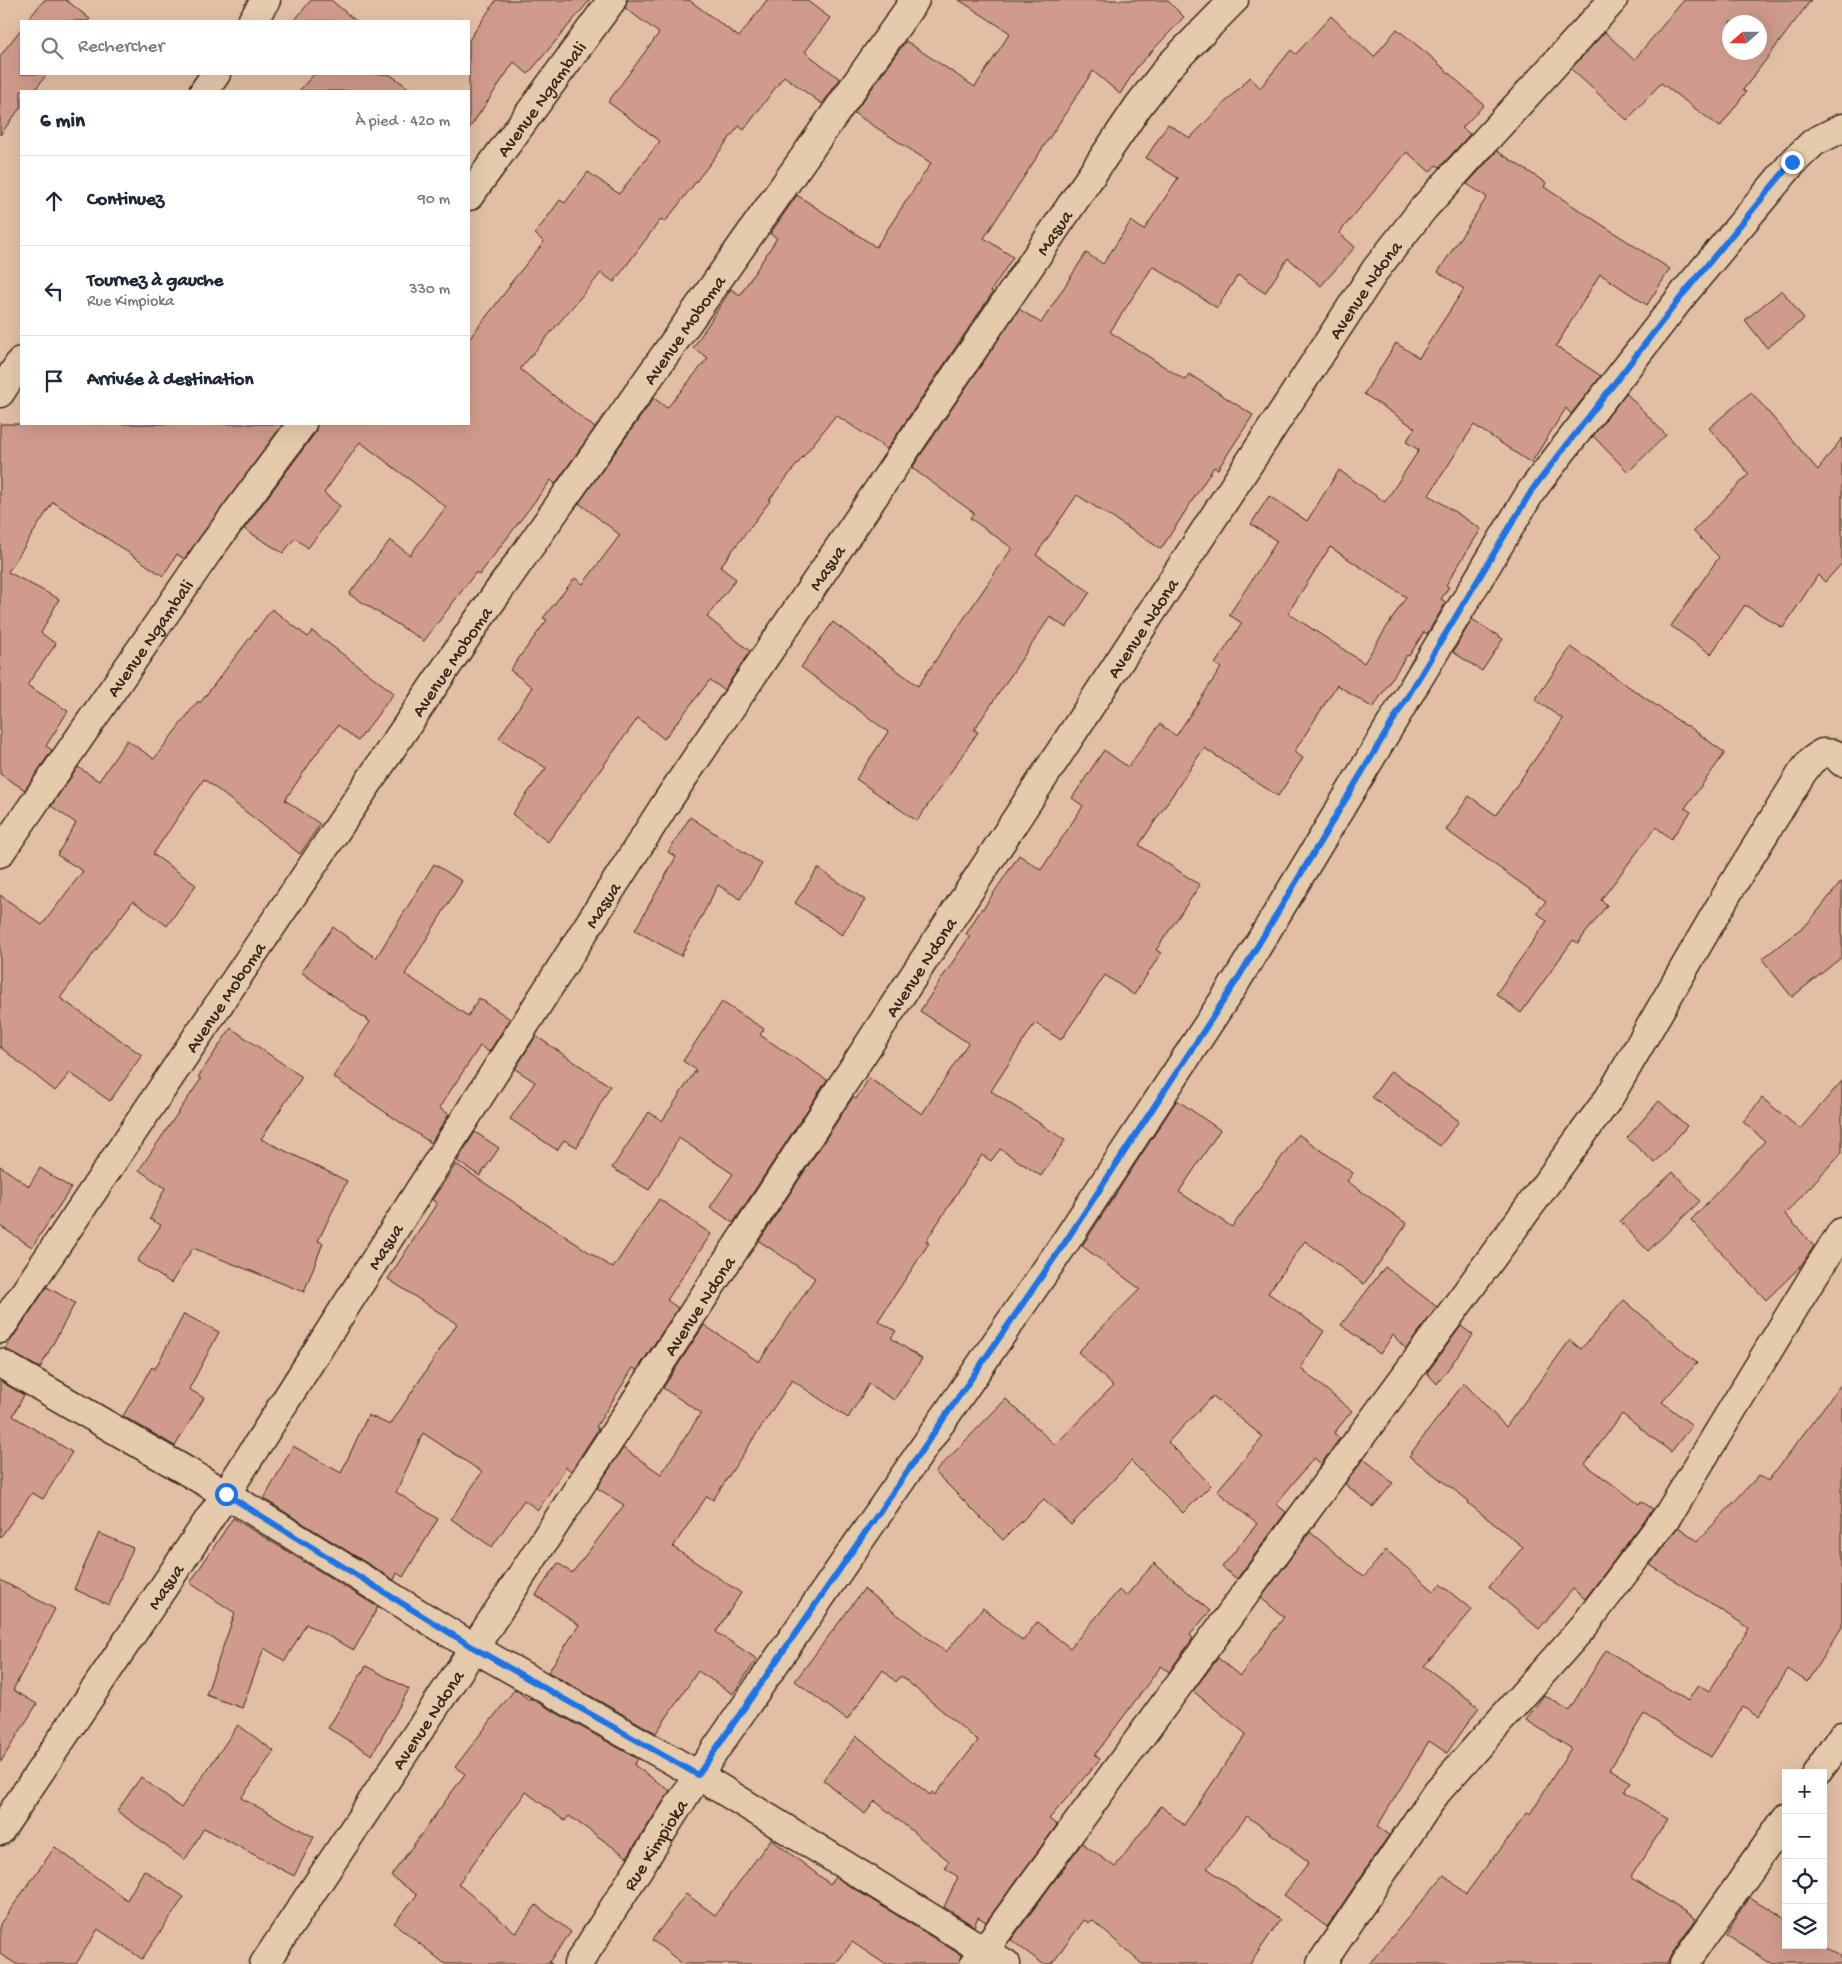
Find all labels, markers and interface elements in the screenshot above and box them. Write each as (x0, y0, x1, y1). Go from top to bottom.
north arrow (1722, 15, 1767, 60)
search box (20, 20, 470, 75)
icon: search (38, 34, 66, 62)
text: Rechercher (78, 36, 164, 59)
street label: Avenue Ngambali (493, 38, 593, 163)
text: 6 min (40, 110, 85, 135)
text: À pied · 420 m (356, 113, 450, 132)
route end (1781, 151, 1804, 174)
icon: ahead (40, 187, 68, 215)
text: Continuez (87, 189, 164, 212)
text: 90 m (418, 191, 450, 210)
street label: Masua (1032, 205, 1080, 261)
street label: Avenue Ndona (1325, 236, 1410, 345)
text: Tournez à gauche (87, 270, 223, 293)
street label: Avenue Moboma (639, 271, 733, 390)
icon: left (40, 277, 68, 305)
text: 330 m (409, 281, 450, 300)
text: Rue Kimpioka (87, 293, 174, 312)
icon: arrive (40, 367, 68, 395)
text: Arrivée à destination (87, 369, 253, 392)
street label: Masua (805, 541, 853, 596)
street label: Avenue Ndona (1104, 574, 1186, 684)
street label: Avenue Ngambali (103, 576, 200, 703)
street label: Avenue Moboma (408, 602, 500, 722)
street label: Masua (581, 878, 629, 933)
street label: Avenue Ndona (882, 913, 965, 1023)
street label: Avenue Moboma (182, 937, 273, 1058)
street label: Masua (364, 1219, 411, 1275)
street label: Avenue Ndona (660, 1252, 743, 1361)
route start (215, 1483, 238, 1506)
street label: Masua (144, 1559, 192, 1615)
street label: Avenue Ndona (388, 1666, 472, 1775)
map controls (1782, 1769, 1827, 1949)
button: + (1782, 1769, 1827, 1814)
street label: Rue Kimpioka (620, 1795, 695, 1896)
button: − (1782, 1814, 1827, 1859)
button: locate (1782, 1859, 1827, 1904)
button: layers (1782, 1904, 1827, 1949)

